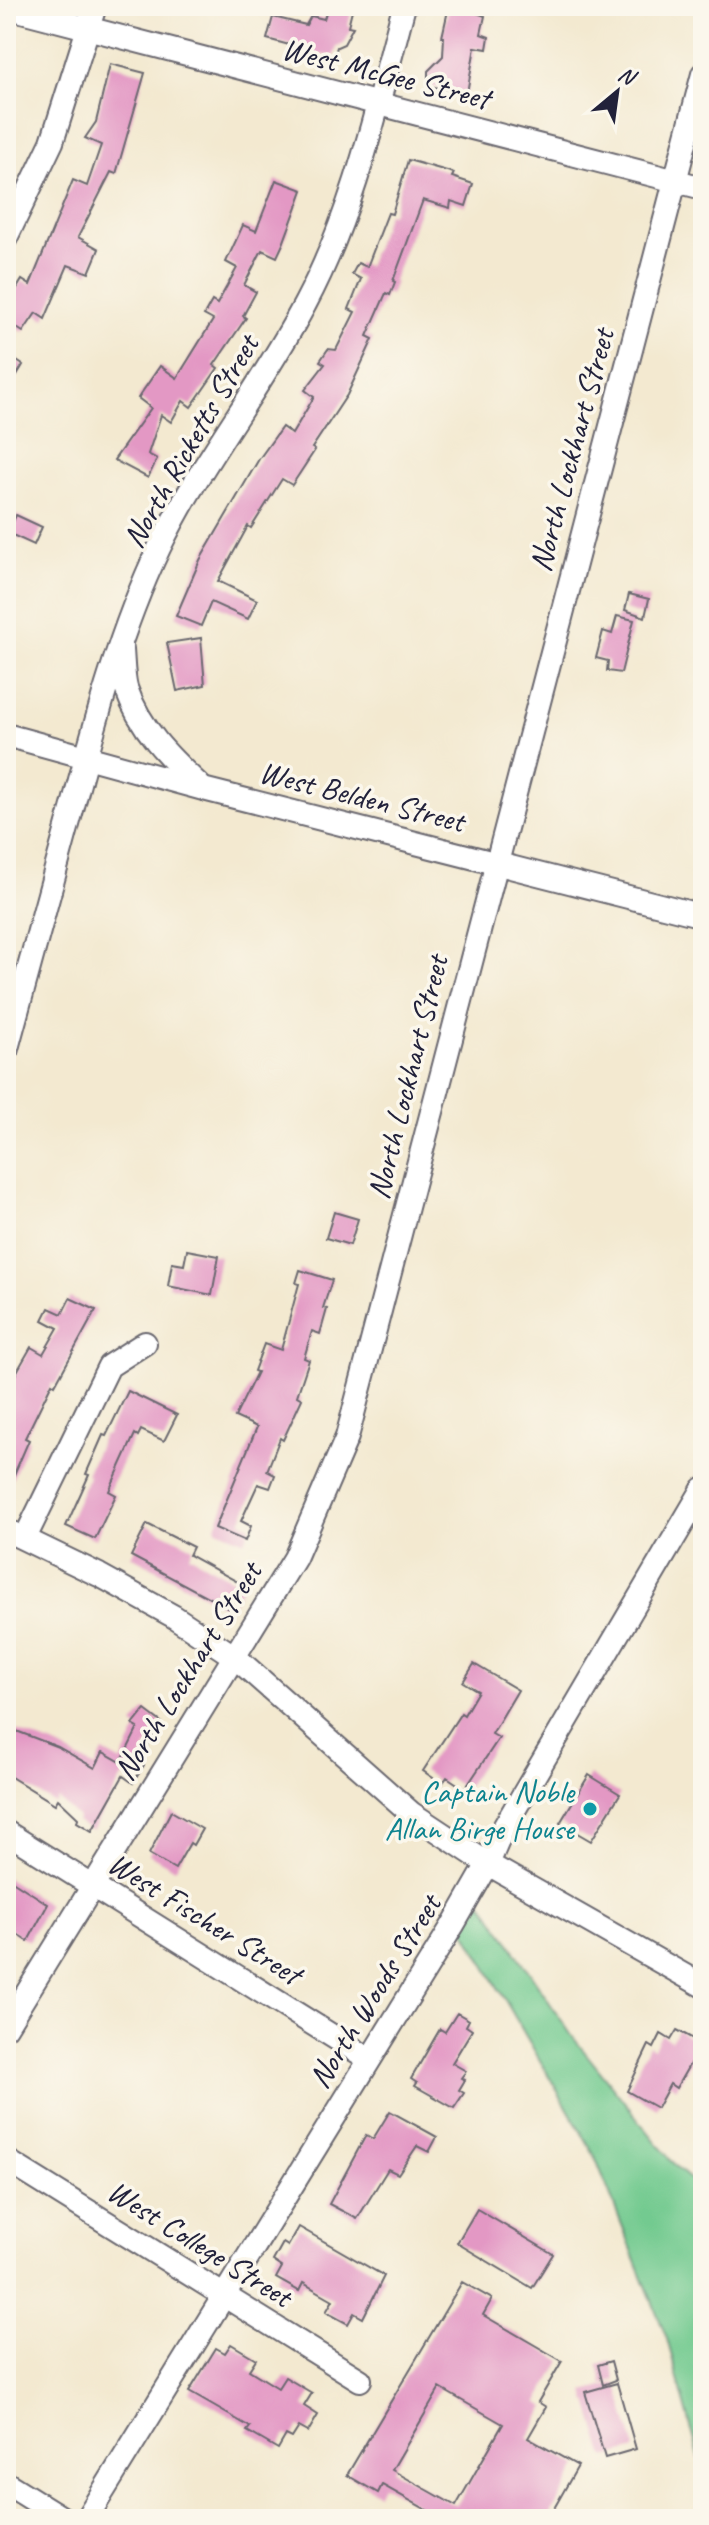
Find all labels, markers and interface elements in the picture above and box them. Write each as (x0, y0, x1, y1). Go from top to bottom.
street label: West McGee Street (278, 28, 498, 120)
north arrow (577, 52, 657, 132)
text: N (613, 60, 642, 93)
street label: North Lockhart Street (519, 321, 624, 576)
street label: North Ricketts Street (113, 325, 270, 555)
street label: West Belden Street (255, 751, 472, 843)
street label: North Lockhart Street (357, 948, 458, 1203)
street label: North Lockhart Street (104, 1552, 273, 1788)
place label: Captain Noble Allan Birge House (385, 1771, 577, 1849)
marker: Captain Noble Allan Birge House (581, 1800, 599, 1818)
street label: West Fischer Street (101, 1843, 313, 1996)
street label: North Woods Street (299, 1884, 452, 2095)
street label: West College Street (100, 2171, 302, 2318)

